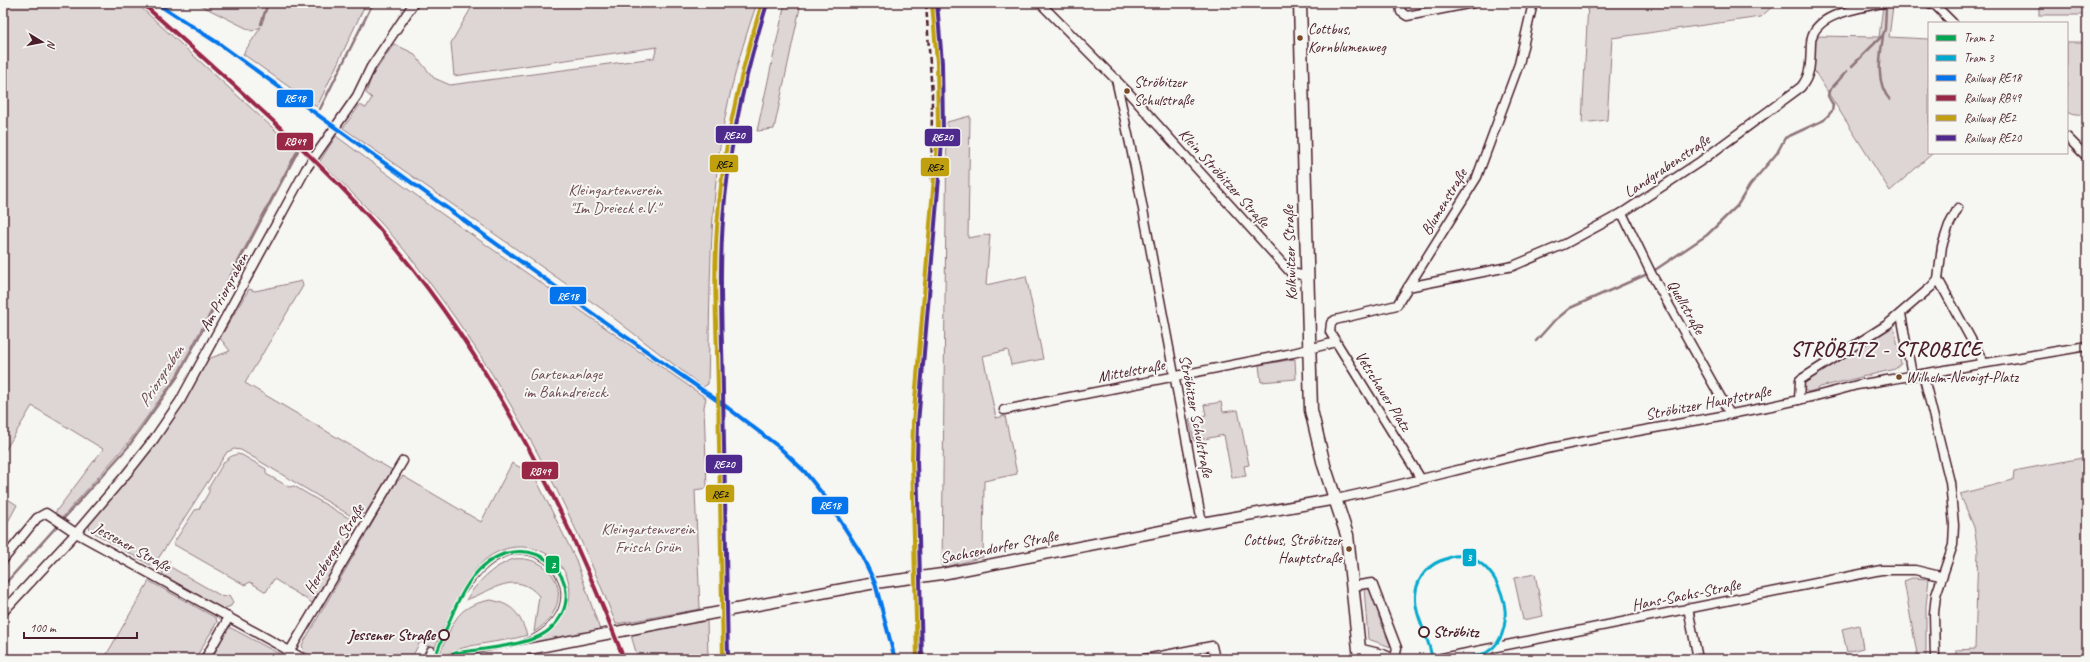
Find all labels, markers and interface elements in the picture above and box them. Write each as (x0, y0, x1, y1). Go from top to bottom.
place label: Cottbus, Kornblumenweg (1308, 20, 1387, 57)
north arrow (22, 22, 62, 62)
legend (1928, 22, 2068, 154)
text: Tram 2 (1964, 30, 1995, 46)
marker: Cottbus, Kornblumenweg (1295, 33, 1305, 43)
text: N (44, 39, 59, 50)
text: Tram 3 (1964, 50, 1995, 66)
text: Railway RE18 (1964, 70, 2023, 86)
place label: Ströbitzer Schulstraße (1134, 73, 1195, 110)
marker: Ströbitzer Schulstraße (1122, 86, 1132, 96)
line badge: RE18 (276, 89, 314, 108)
text: Railway RB49 (1964, 90, 2023, 106)
text: RE18 (284, 91, 308, 105)
text: Railway RE2 (1964, 110, 2018, 126)
street label: Klein Ströbitzer Straße (1174, 124, 1275, 233)
line badge: RE20 (715, 125, 753, 144)
text: RE20 (723, 128, 746, 142)
line badge: RE20 (924, 128, 961, 147)
street label: Landgrabenstraße (1620, 129, 1715, 202)
text: RE20 (931, 130, 954, 144)
text: Railway RE20 (1964, 130, 2023, 146)
line badge: RB49 (276, 132, 314, 151)
text: RB49 (284, 134, 307, 148)
line badge: RE2 (709, 154, 739, 173)
text: RE2 (716, 157, 733, 171)
line badge: RE2 (920, 157, 950, 177)
text: RE2 (927, 160, 944, 174)
street label: Blumenstraße (1416, 164, 1473, 239)
park label: Kleingartenverein "Im Dreieck e.V." (568, 180, 663, 218)
street label: Kolkwitzer Straße (1278, 203, 1302, 301)
street label: Am Priorgraben (195, 249, 253, 335)
street label: Quellstraße (1663, 276, 1710, 339)
line badge: RE18 (549, 286, 587, 305)
text: RE18 (557, 289, 581, 303)
district label: STRÖBITZ - STROBICE (1790, 337, 1984, 362)
water label: Priorgraben (133, 339, 190, 411)
street label: Vetschauer Platz (1350, 347, 1417, 436)
street label: Ströbitzer Schulstraße (1174, 353, 1218, 481)
street label: Mittelstraße (1096, 354, 1168, 387)
park label: Gartenanlage im Bahndreieck. (523, 364, 610, 402)
place label: Wilhelm-Nevoigt-Platz (1906, 368, 2020, 387)
marker: Wilhelm-Nevoigt-Platz (1894, 372, 1904, 382)
street label: Ströbitzer Hauptstraße (1644, 381, 1774, 425)
line badge: RE20 (705, 454, 743, 474)
text: RE20 (713, 457, 736, 471)
line badge: RB49 (521, 461, 559, 480)
text: RB49 (529, 464, 552, 478)
line badge: RE2 (705, 484, 735, 503)
text: RE2 (712, 487, 729, 501)
line badge: RE18 (811, 496, 849, 515)
text: RE18 (819, 498, 843, 512)
street label: Herzberger Straße (299, 499, 370, 598)
street label: Jessener Straße (89, 517, 176, 577)
park label: Kleingartenverein Frisch Grün (601, 519, 696, 557)
street label: Sachsendorfer Straße (938, 525, 1061, 568)
place label: Cottbus, Ströbitzer Hauptstraße (1243, 531, 1344, 568)
marker: Cottbus, Ströbitzer Hauptstraße (1344, 544, 1354, 554)
line badge: 3 (1462, 548, 1477, 567)
text: 3 (1467, 550, 1473, 564)
line badge: 2 (545, 555, 560, 574)
text: 2 (551, 558, 557, 572)
street label: Hans-Sachs-Straße (1630, 574, 1744, 615)
scale bar (24, 614, 137, 640)
text: 100 m (30, 620, 57, 636)
place label: Ströbitz (1433, 622, 1480, 642)
place label: Jessener Straße (347, 625, 437, 645)
marker: Ströbitz (1418, 626, 1430, 638)
marker: Jessener Straße (438, 629, 450, 641)

